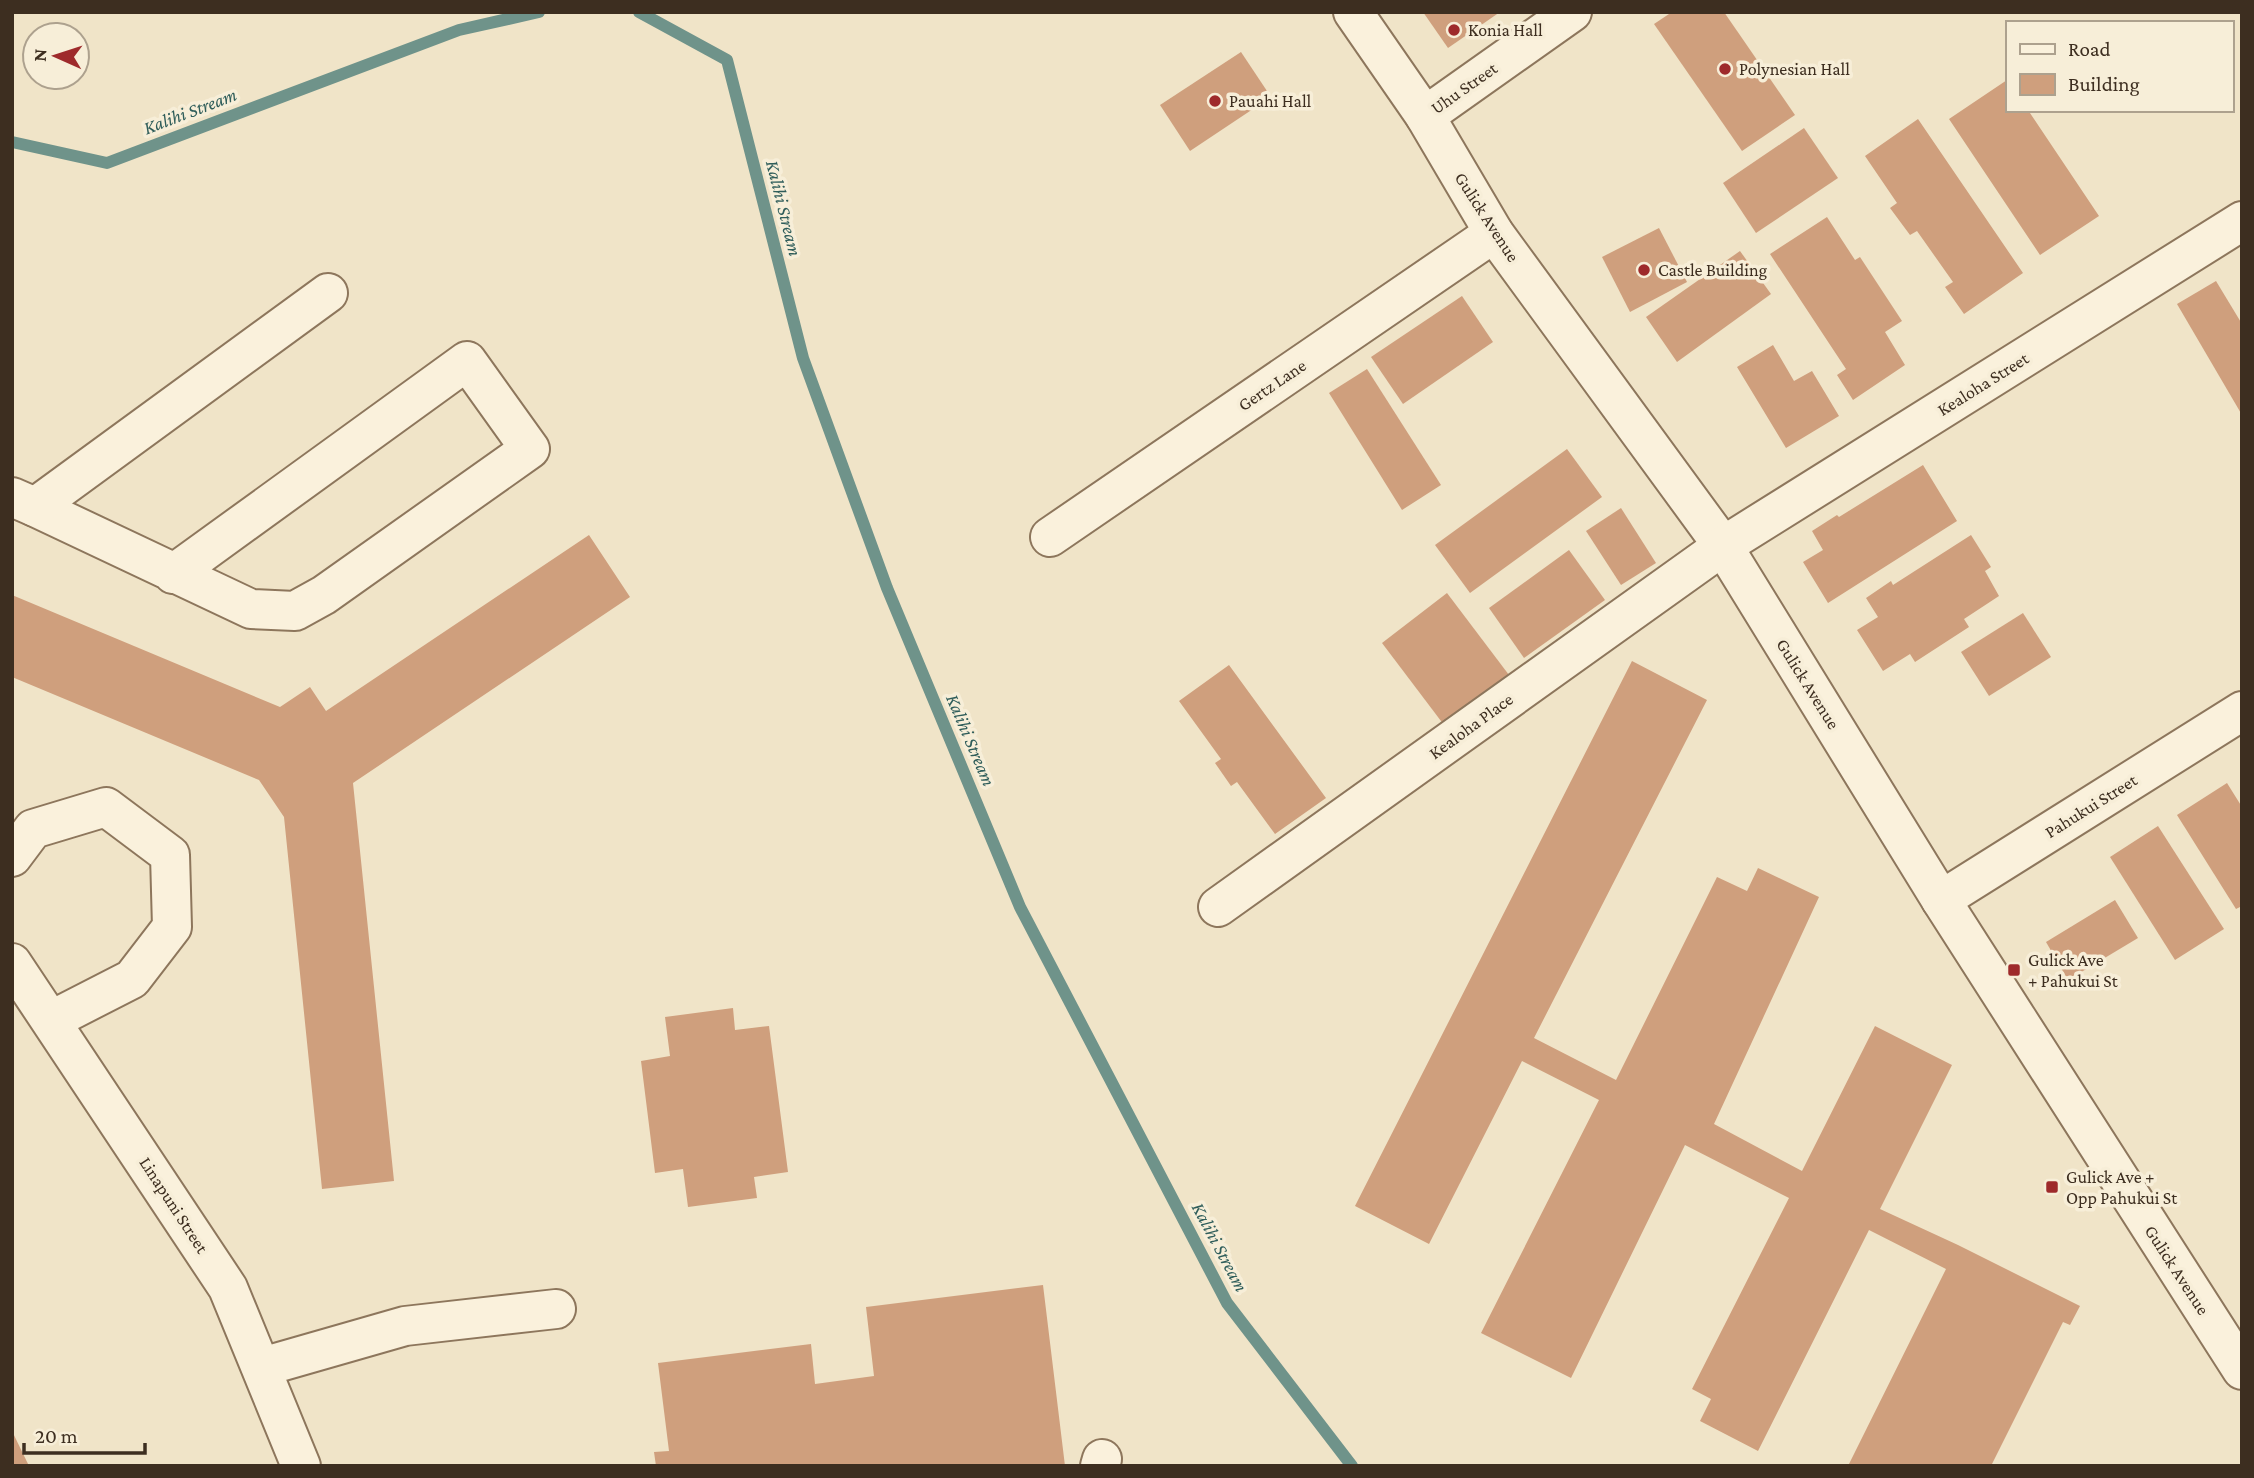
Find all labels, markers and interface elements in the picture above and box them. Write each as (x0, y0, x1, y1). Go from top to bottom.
place label: Konia Hall (1468, 20, 1543, 40)
north arrow (21, 21, 91, 91)
legend (2006, 21, 2233, 112)
marker: Konia Hall (1446, 22, 1462, 38)
text: Road (2068, 37, 2111, 61)
text: N (29, 48, 50, 62)
street label: Uhu Street (1427, 57, 1502, 118)
place label: Polynesian Hall (1739, 59, 1850, 79)
marker: Polynesian Hall (1717, 61, 1733, 77)
text: Building (2068, 72, 2140, 96)
water label: Kalihi Stream (140, 84, 240, 138)
place label: Pauahi Hall (1229, 91, 1312, 111)
marker: Pauahi Hall (1207, 93, 1223, 109)
water label: Kalihi Stream (762, 158, 806, 258)
street label: Gulick Avenue (1451, 168, 1523, 266)
place label: Castle Building (1658, 260, 1768, 280)
marker: Castle Building (1636, 262, 1652, 278)
street label: Kealoha Street (1934, 348, 2033, 420)
street label: Gertz Lane (1234, 355, 1310, 415)
street label: Gulick Avenue (1772, 635, 1844, 733)
street label: Kealoha Place (1425, 689, 1517, 763)
water label: Kalihi Stream (942, 691, 1000, 789)
street label: Pahukui Street (2041, 769, 2142, 842)
place label: Gulick Ave + Pahukui St (2028, 950, 2119, 991)
marker: Gulick Ave + Pahukui St (2006, 962, 2022, 978)
street label: Linapuni Street (135, 1153, 213, 1258)
place label: Gulick Ave + Opp Pahukui St (2066, 1167, 2178, 1208)
marker: Gulick Ave + Opp Pahukui St (2044, 1179, 2060, 1195)
water label: Kalihi Stream (1188, 1199, 1252, 1295)
street label: Gulick Avenue (2141, 1221, 2213, 1319)
scale bar (24, 1412, 145, 1456)
text: 20 m (35, 1424, 78, 1448)

